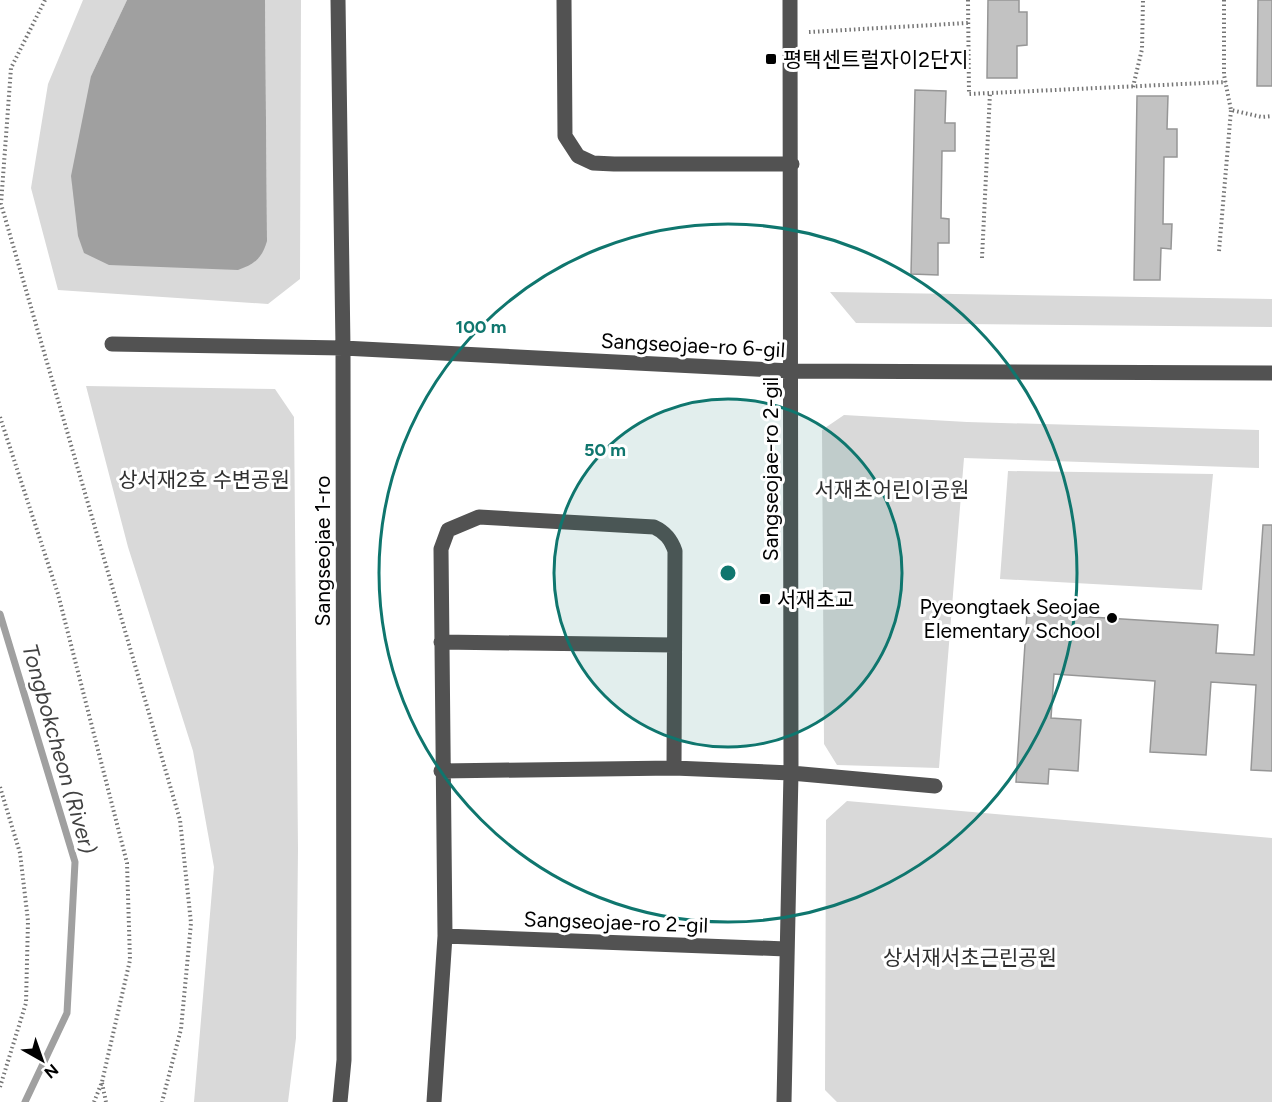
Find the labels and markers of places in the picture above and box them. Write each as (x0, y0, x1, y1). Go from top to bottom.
place label: 평택센트럴자이2단지 (783, 47, 969, 72)
marker: 평택센트럴자이2단지 (764, 52, 778, 66)
centre of rings (718, 563, 738, 583)
place label: 서재초교 (777, 587, 854, 612)
marker: 서재초교 (758, 592, 772, 606)
place label: Pyeongtaek Seojae Elementary School (920, 594, 1100, 643)
marker: Pyeongtaek Seojae Elementary School (1105, 611, 1119, 625)

